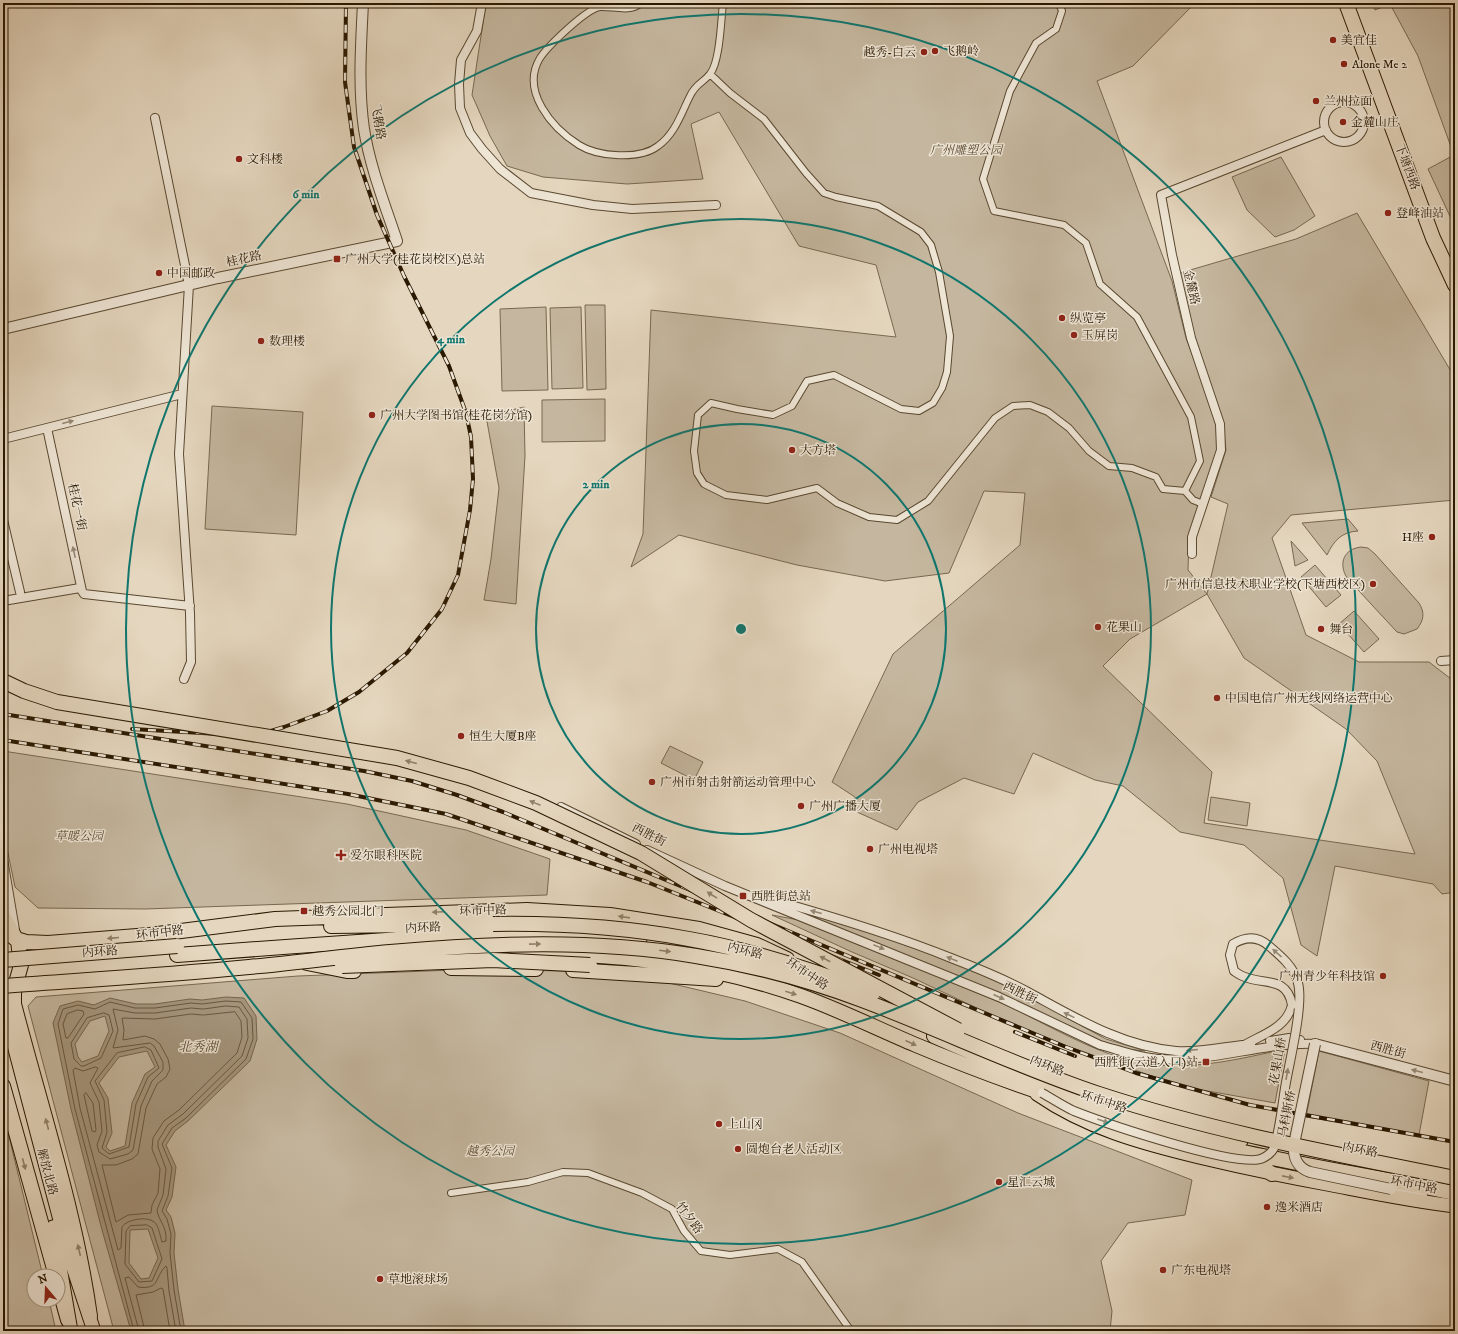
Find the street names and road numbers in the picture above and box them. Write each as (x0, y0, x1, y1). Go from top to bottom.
street label: 飞鹅路 (368, 103, 388, 141)
street label: 下塘西路 (1391, 142, 1423, 192)
street label: 桂花路 (225, 248, 263, 270)
street label: 金麓路 (1180, 268, 1202, 306)
street label: 桂花一街 (65, 482, 90, 533)
street label: 西胜街 (630, 820, 669, 850)
street label: 环市中路 (459, 903, 507, 919)
street label: 内环路 (405, 920, 441, 936)
street label: 环市中路 (135, 923, 185, 943)
street label: 内环路 (726, 939, 764, 963)
street label: 内环路 (82, 943, 118, 961)
street label: 环市中路 (783, 954, 831, 994)
street label: 西胜街 (1001, 979, 1040, 1008)
street label: 花果山桥 (1266, 1036, 1290, 1086)
street label: 西胜街 (1369, 1038, 1408, 1062)
street label: 内环路 (1028, 1053, 1066, 1079)
street label: 环市中路 (1079, 1087, 1129, 1117)
street label: 马科斯桥 (1275, 1089, 1299, 1139)
street label: 内环路 (1341, 1139, 1379, 1161)
street label: 解放北路 (34, 1147, 60, 1197)
street label: 环市中路 (1389, 1173, 1439, 1197)
street label: 竹夕路 (672, 1199, 706, 1237)

